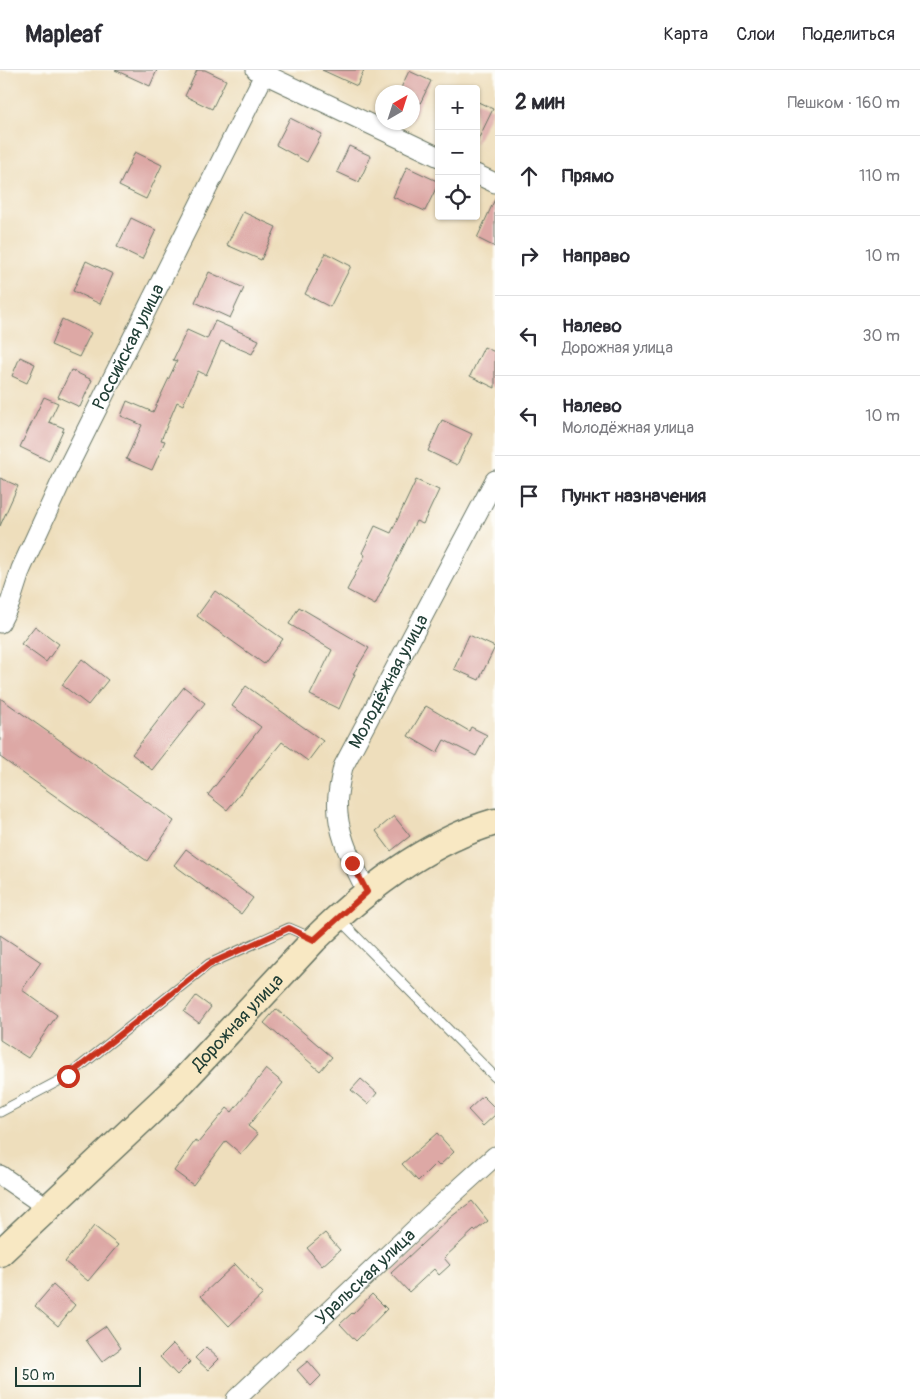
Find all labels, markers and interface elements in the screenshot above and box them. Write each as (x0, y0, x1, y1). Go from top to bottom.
text: Mapleaf (25, 20, 103, 49)
text: Карта (664, 23, 708, 46)
text: Слои (736, 23, 774, 46)
text: Поделиться (802, 23, 895, 46)
north arrow (375, 85, 420, 130)
map controls (435, 85, 480, 220)
button: + (435, 85, 480, 130)
text: 2 мин (515, 89, 565, 116)
text: Пешком · 160 m (788, 93, 900, 113)
button: − (435, 130, 480, 175)
icon: ahead (515, 162, 543, 190)
text: Прямо (562, 164, 614, 188)
text: 110 m (859, 166, 900, 186)
button: locate (435, 175, 480, 220)
icon: right (515, 242, 543, 270)
text: Направо (562, 244, 630, 268)
text: 10 m (865, 246, 900, 266)
street label: Российская улица (88, 280, 170, 414)
text: Налево (562, 314, 622, 338)
icon: left (515, 322, 543, 350)
text: 30 m (862, 326, 900, 346)
text: Дорожная улица (562, 338, 673, 358)
text: Налево (562, 394, 622, 418)
icon: left (515, 402, 543, 430)
text: 10 m (865, 406, 900, 426)
text: Молодёжная улица (562, 418, 694, 438)
icon: arrive (515, 482, 543, 510)
text: Пункт назначения (562, 484, 706, 508)
street label: Молодёжная улица (344, 611, 434, 753)
route end (341, 852, 364, 875)
street label: Дорожная улица (186, 969, 289, 1077)
route start (57, 1065, 80, 1088)
street label: Уральская улица (311, 1224, 420, 1330)
scale bar (15, 1364, 141, 1387)
text: 50 m (22, 1367, 55, 1384)

